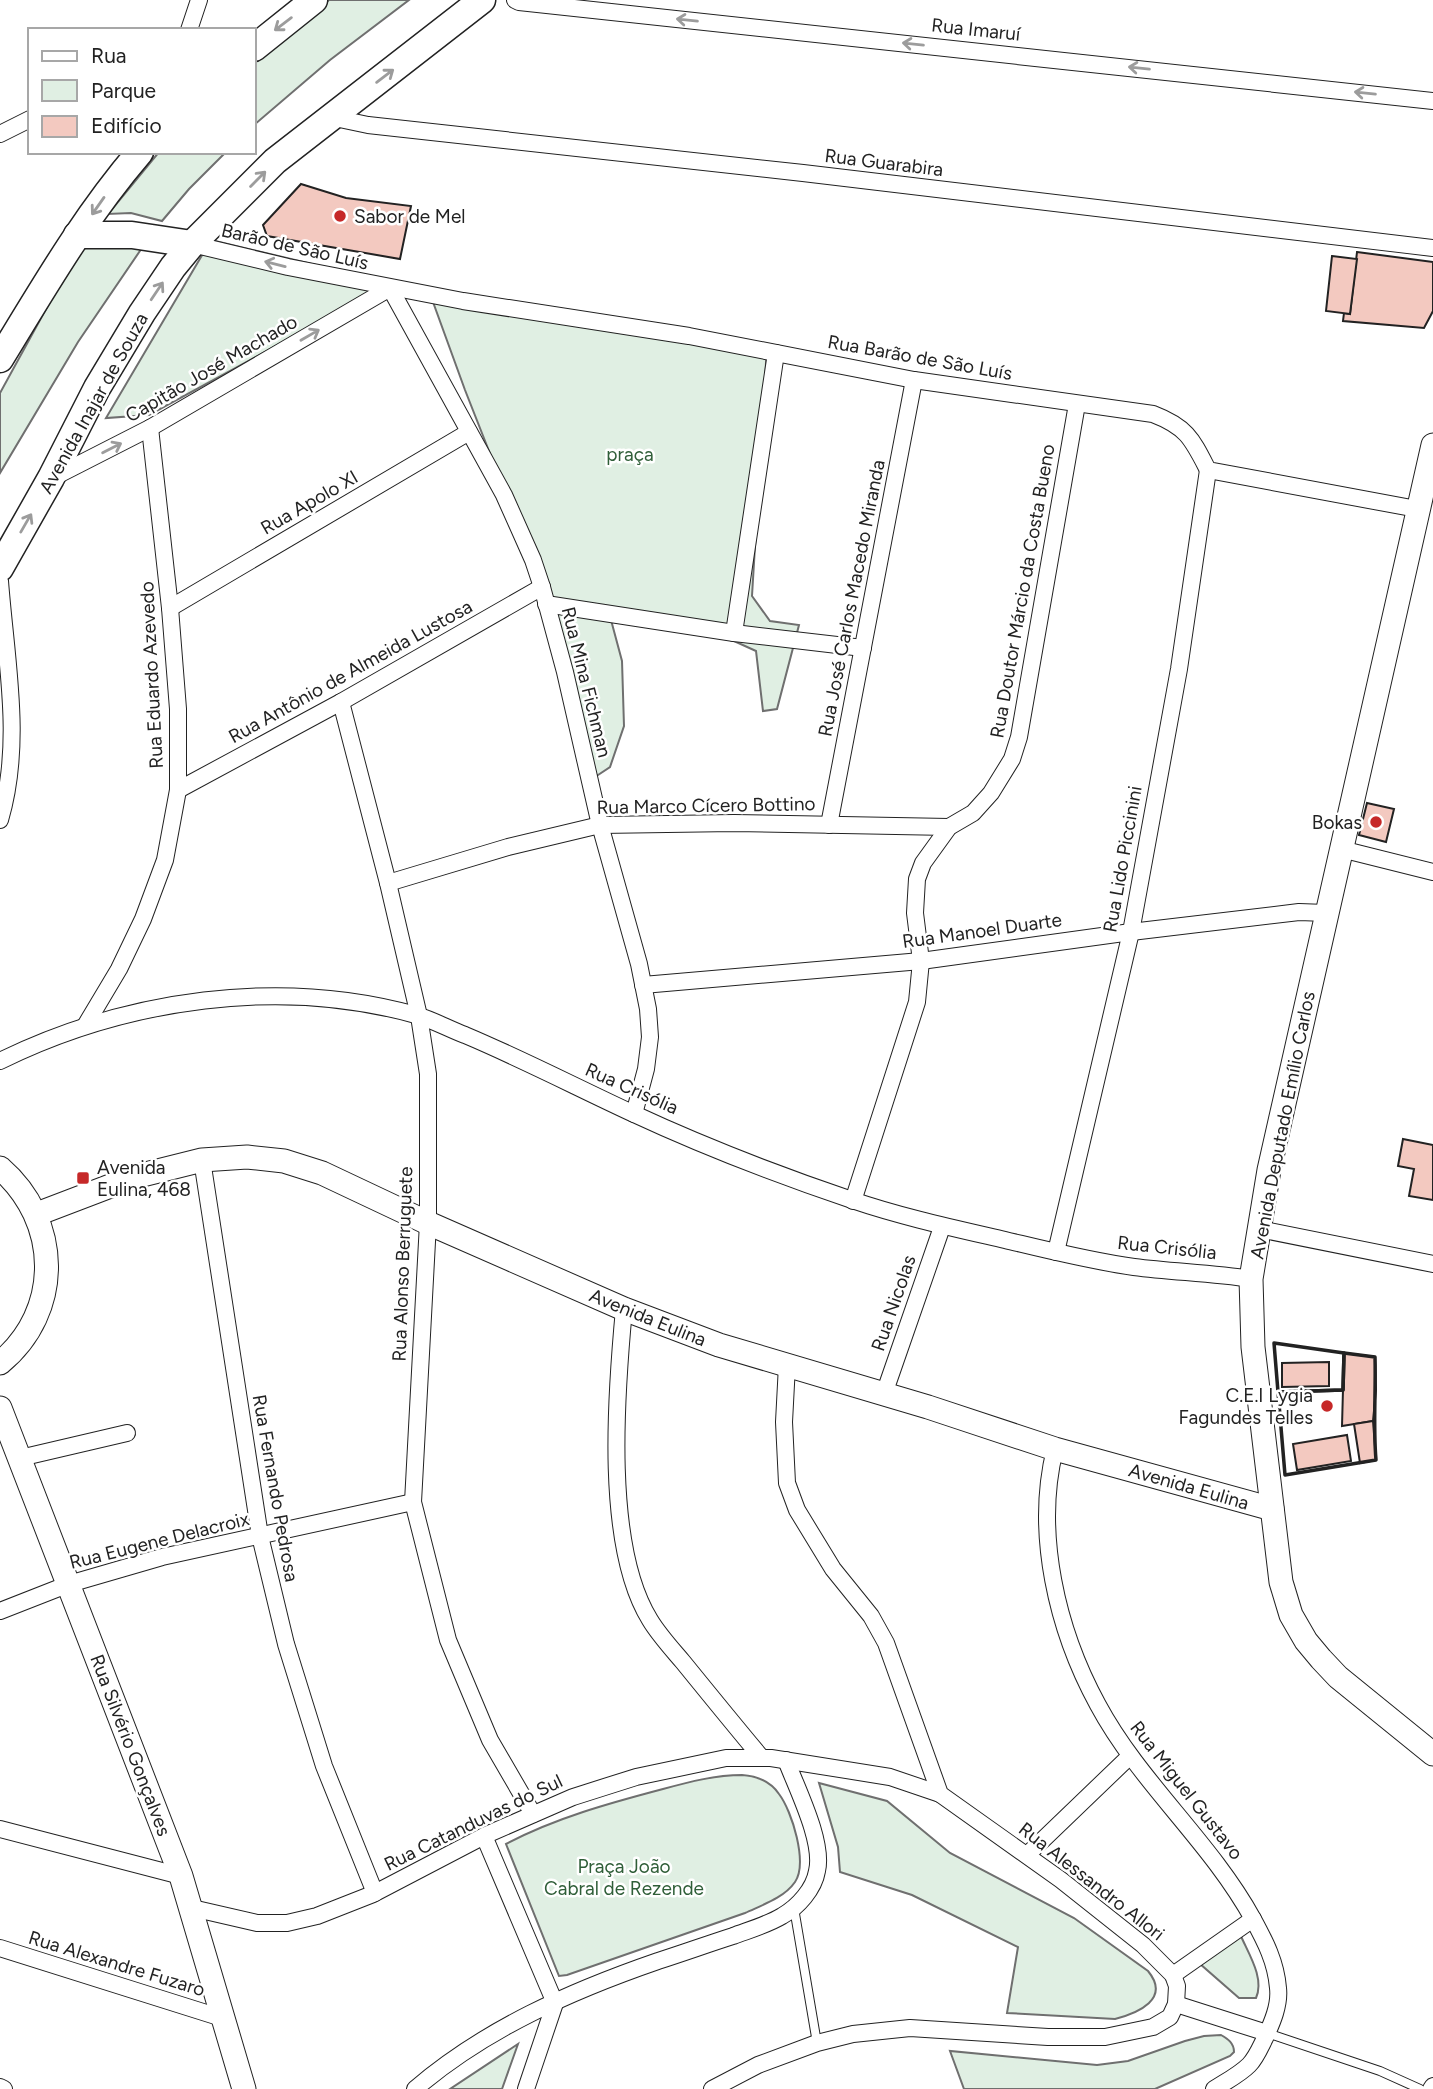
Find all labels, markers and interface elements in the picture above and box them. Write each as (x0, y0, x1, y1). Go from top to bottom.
one-way arrow (676, 13, 698, 26)
street label: Rua Imaruí (930, 13, 1023, 46)
one-way arrow (275, 16, 293, 31)
legend (28, 28, 256, 154)
one-way arrow (902, 37, 925, 50)
text: Rua (91, 43, 127, 68)
one-way arrow (1128, 61, 1151, 74)
one-way arrow (375, 69, 394, 84)
text: Parque (91, 78, 156, 103)
one-way arrow (1354, 87, 1377, 100)
text: Edifício (91, 113, 162, 138)
street label: Rua Guarabira (823, 144, 945, 181)
one-way arrow (249, 171, 266, 188)
one-way arrow (90, 196, 105, 215)
place label: Sabor de Mel (354, 205, 465, 228)
marker: Sabor de Mel (332, 208, 348, 224)
street label: Barão de São Luís (219, 218, 371, 275)
one-way arrow (264, 257, 287, 270)
one-way arrow (150, 282, 164, 301)
street label: Avenida Inajar de Souza (34, 309, 153, 498)
street label: Capitão José Machado (121, 310, 301, 427)
one-way arrow (299, 328, 319, 342)
street label: Rua Barão de São Luís (826, 330, 1014, 385)
one-way arrow (101, 440, 122, 454)
street label: Rua Doutor Márcio da Costa Bueno (985, 442, 1060, 740)
park label: praça (606, 443, 654, 466)
street label: Rua José Carlos Macedo Miranda (813, 458, 890, 738)
street label: Rua Apolo XI (256, 465, 362, 540)
one-way arrow (20, 513, 33, 534)
street label: Rua Eduardo Azevedo (135, 581, 168, 769)
street label: Rua Antônio de Almeida Lustosa (224, 595, 476, 748)
street label: Rua Mina Fichman (557, 604, 616, 760)
street label: Rua Lido Piccinini (1098, 784, 1147, 934)
street label: Rua Marco Cícero Bottino (596, 792, 816, 819)
place label: Bokas (1312, 811, 1362, 834)
marker: Bokas (1368, 814, 1384, 830)
street label: Rua Manoel Duarte (901, 908, 1063, 953)
street label: Avenida Deputado Emílio Carlos (1245, 989, 1320, 1261)
street label: Rua Crisólia (582, 1058, 682, 1119)
place label: Avenida Eulina, 468 (97, 1156, 191, 1201)
street label: Rua Alonso Berruguete (388, 1166, 417, 1362)
marker: Avenida Eulina, 468 (75, 1170, 91, 1186)
street label: Rua Crisólia (1116, 1231, 1218, 1264)
street label: Rua Nicolas (866, 1252, 921, 1354)
street label: Avenida Eulina (586, 1284, 710, 1351)
place label: C.E.I Lygia Fagundes Telles (1178, 1384, 1313, 1429)
street label: Rua Fernando Pedrosa (248, 1393, 303, 1584)
marker: C.E.I Lygia Fagundes Telles (1319, 1398, 1335, 1414)
street label: Avenida Eulina (1126, 1458, 1252, 1515)
street label: Rua Eugene Delacroix (67, 1507, 251, 1574)
street label: Rua Silvério Gonçalves (85, 1651, 176, 1839)
street label: Rua Miguel Gustavo (1125, 1716, 1248, 1864)
street label: Rua Catanduvas do Sul (380, 1769, 566, 1876)
street label: Rua Alessandro Allori (1014, 1817, 1169, 1945)
park label: Praça João Cabral de Rezende (544, 1855, 704, 1900)
street label: Rua Alexandre Fuzaro (26, 1926, 208, 2001)

